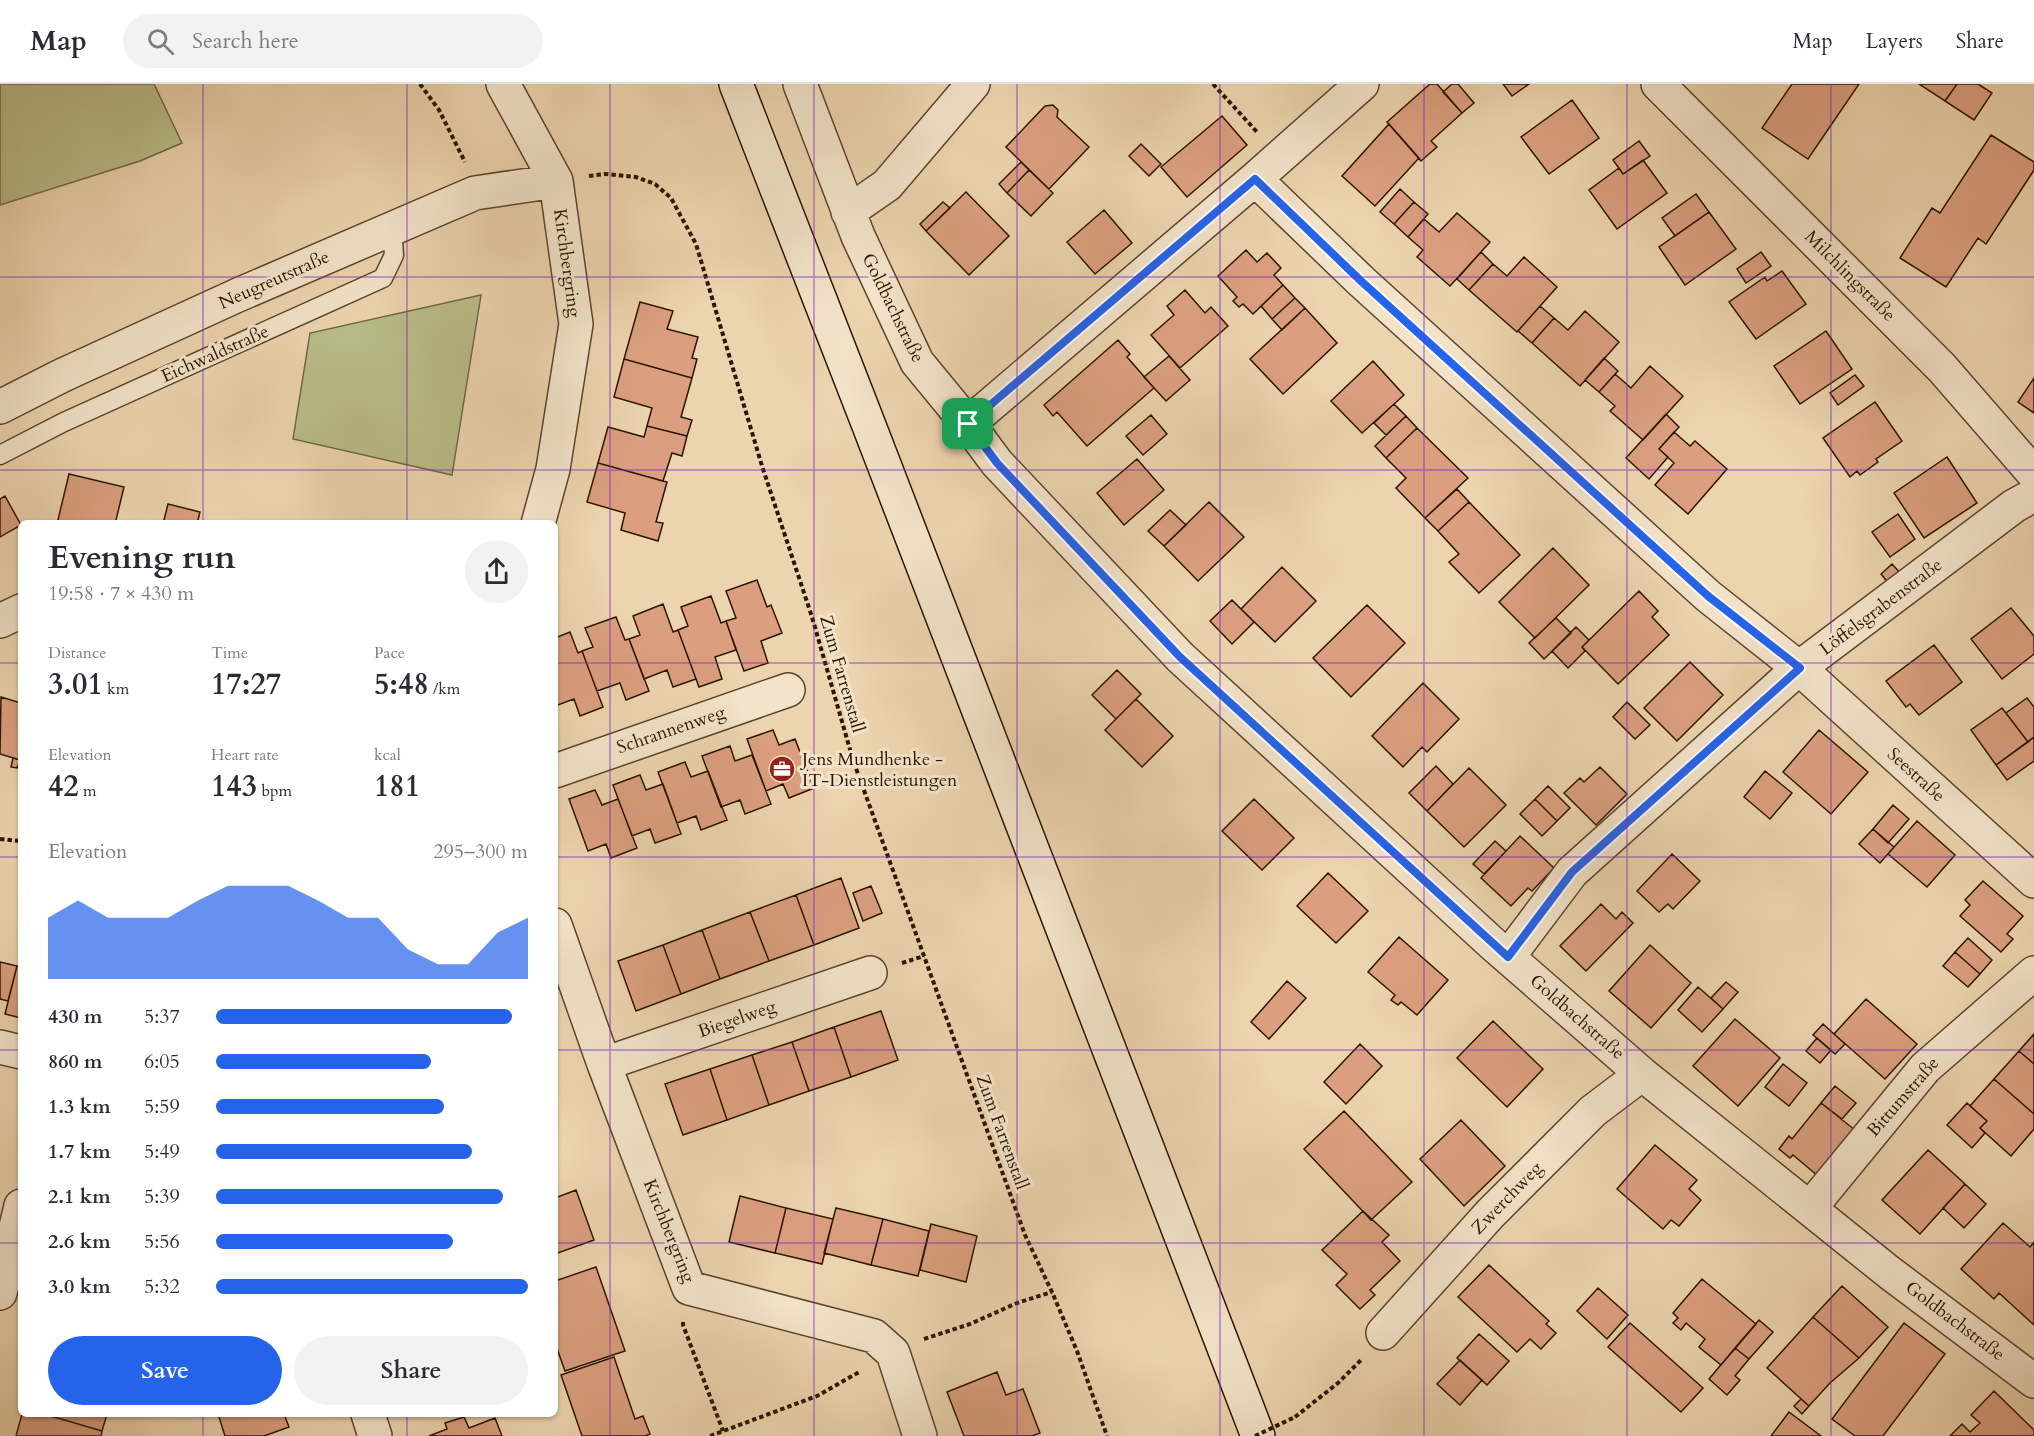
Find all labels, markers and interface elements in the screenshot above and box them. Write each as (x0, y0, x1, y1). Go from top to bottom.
search box (123, 14, 543, 68)
text: Map (30, 22, 87, 60)
icon: search (144, 25, 177, 58)
text: Search here (192, 26, 299, 56)
text: Map (1793, 27, 1833, 56)
text: Layers (1866, 27, 1923, 56)
text: Share (1956, 27, 2004, 56)
street label: Kirchbergring (547, 207, 587, 320)
street label: Milchlingstraße (1799, 225, 1901, 327)
street label: Neugreutstraße (215, 244, 333, 316)
street label: Goldbachstraße (856, 249, 930, 367)
street label: Eichwaldstraße (157, 319, 273, 389)
pin (942, 398, 993, 449)
icon: arrive (951, 407, 984, 440)
text: Evening run (48, 535, 236, 580)
button: share (465, 540, 528, 603)
street label: Löffelsgrabenstraße (1815, 553, 1947, 661)
text: 19:58 · 7 × 430 m (48, 580, 194, 607)
street label: Zum Farrenstall (813, 612, 871, 736)
text: Distance (48, 642, 106, 664)
text: Time (211, 642, 248, 664)
text: Pace (374, 642, 405, 664)
text: 3.01 (48, 664, 103, 705)
text: 17:27 (211, 664, 281, 705)
text: 5:48 (374, 664, 429, 705)
text: km (103, 678, 129, 700)
text: /km (429, 678, 460, 700)
street label: Schrannenweg (614, 699, 729, 760)
street label: Seestraße (1882, 742, 1950, 808)
text: Elevation (48, 744, 112, 766)
text: Heart rate (211, 744, 279, 766)
text: kcal (374, 744, 401, 766)
place label: Jens Mundhenke - IT-Dienstleistungen (799, 747, 958, 793)
office icon: Jens Mundhenke - IT-Dienstleistungen (767, 754, 797, 784)
text: 42 (48, 766, 79, 807)
text: 143 (211, 766, 257, 807)
text: 181 (374, 766, 420, 807)
text: m (79, 780, 97, 802)
text: bpm (257, 780, 292, 802)
text: Elevation (48, 838, 127, 865)
text: 295–300 m (433, 838, 528, 865)
street label: Goldbachstraße (1524, 969, 1630, 1065)
street label: Biegelweg (695, 994, 780, 1044)
text: 430 m (48, 1003, 103, 1030)
text: 5:37 (144, 1003, 180, 1030)
text: 860 m (48, 1048, 103, 1075)
text: 6:05 (144, 1048, 180, 1075)
street label: Bittumstraße (1861, 1052, 1945, 1142)
street label: Zum Farrenstall (970, 1071, 1035, 1194)
text: 1.3 km (48, 1093, 111, 1120)
text: 5:59 (144, 1093, 180, 1120)
text: 1.7 km (48, 1138, 111, 1165)
text: 5:49 (144, 1138, 180, 1165)
street label: Zwerchweg (1466, 1155, 1549, 1240)
street label: Kirchbergring (637, 1176, 701, 1287)
text: 2.1 km (48, 1183, 111, 1210)
text: 5:39 (144, 1183, 180, 1210)
text: 2.6 km (48, 1228, 111, 1255)
text: 5:56 (144, 1228, 180, 1255)
text: 3.0 km (48, 1273, 111, 1300)
text: 5:32 (144, 1273, 180, 1300)
street label: Goldbachstraße (1900, 1275, 2010, 1367)
button: Save (48, 1336, 282, 1405)
button: Share (294, 1336, 528, 1405)

